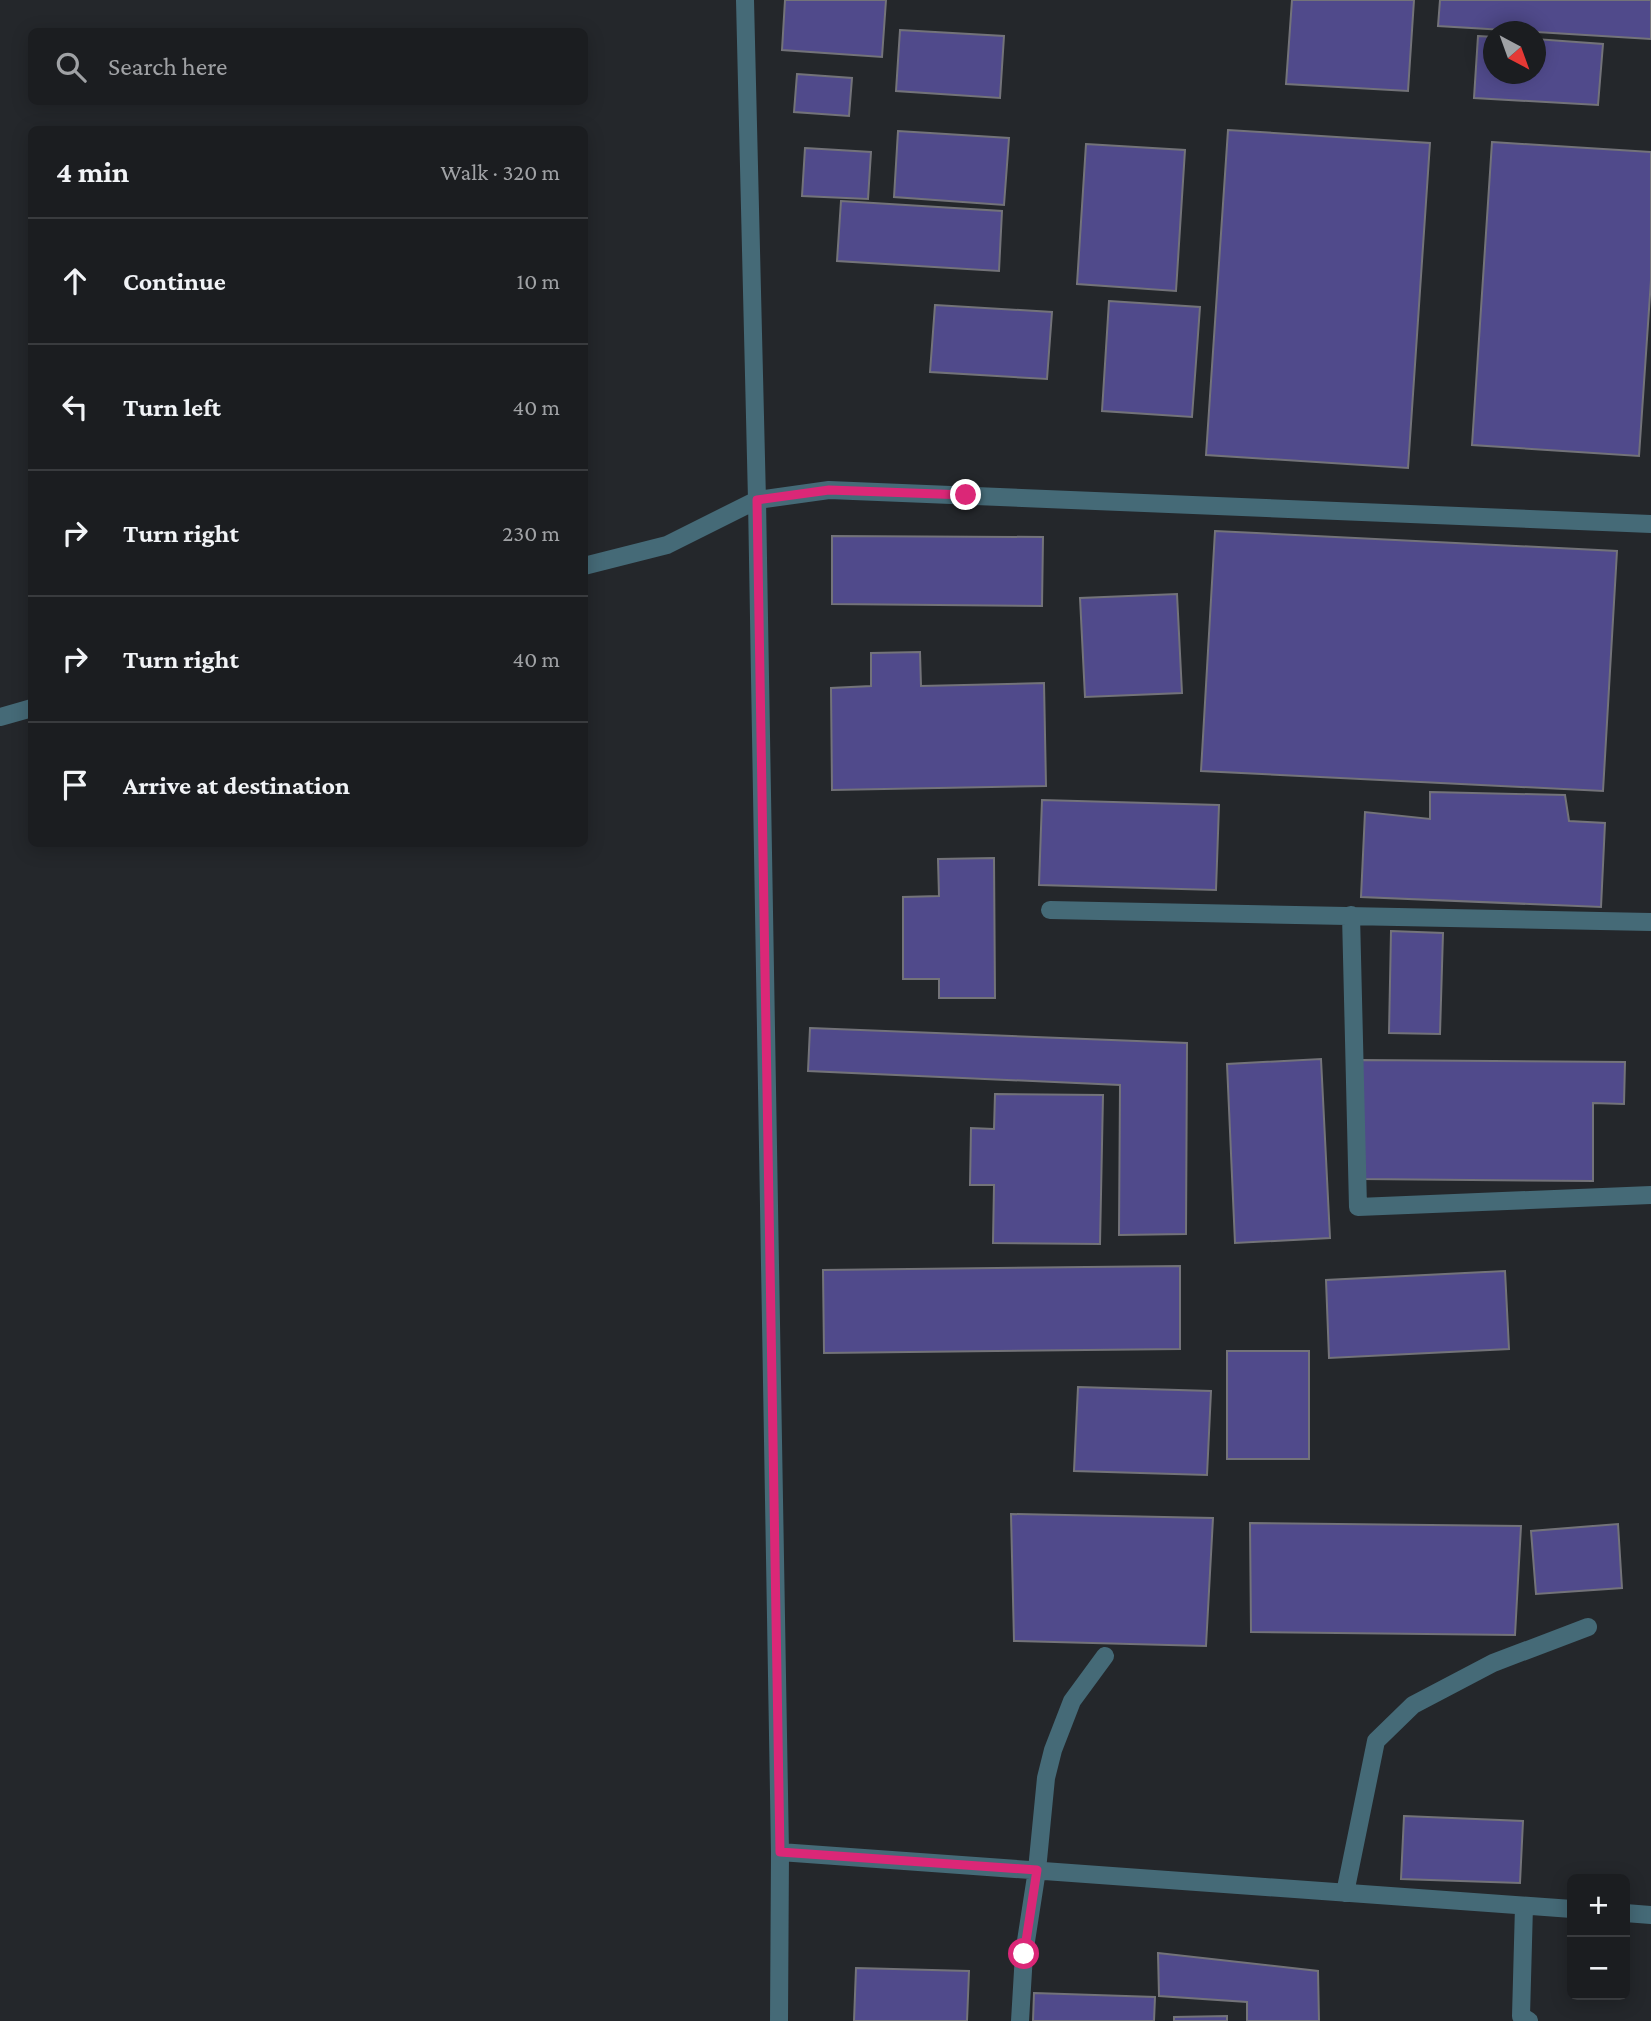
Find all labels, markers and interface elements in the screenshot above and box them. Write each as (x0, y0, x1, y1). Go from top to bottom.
north arrow (1483, 21, 1546, 84)
search box (28, 28, 588, 105)
icon: search (52, 48, 90, 86)
text: Search here (108, 52, 227, 81)
text: 4 min (56, 155, 129, 188)
text: Walk · 320 m (441, 159, 560, 185)
icon: ahead (56, 262, 94, 300)
text: Continue (123, 267, 226, 296)
text: 10 m (517, 268, 560, 294)
icon: left (56, 388, 94, 426)
text: Turn left (123, 393, 221, 422)
text: 40 m (512, 394, 560, 420)
route end (950, 479, 981, 510)
icon: right (56, 514, 94, 552)
text: Turn right (123, 519, 239, 548)
text: 230 m (502, 520, 560, 546)
icon: right (56, 640, 94, 678)
text: Turn right (123, 645, 239, 674)
text: 40 m (512, 646, 560, 672)
icon: arrive (56, 766, 94, 804)
text: Arrive at destination (123, 771, 350, 800)
map controls (1567, 1874, 1630, 2000)
button: + (1567, 1874, 1630, 1937)
button: − (1567, 1937, 1630, 2000)
route start (1008, 1938, 1039, 1969)

